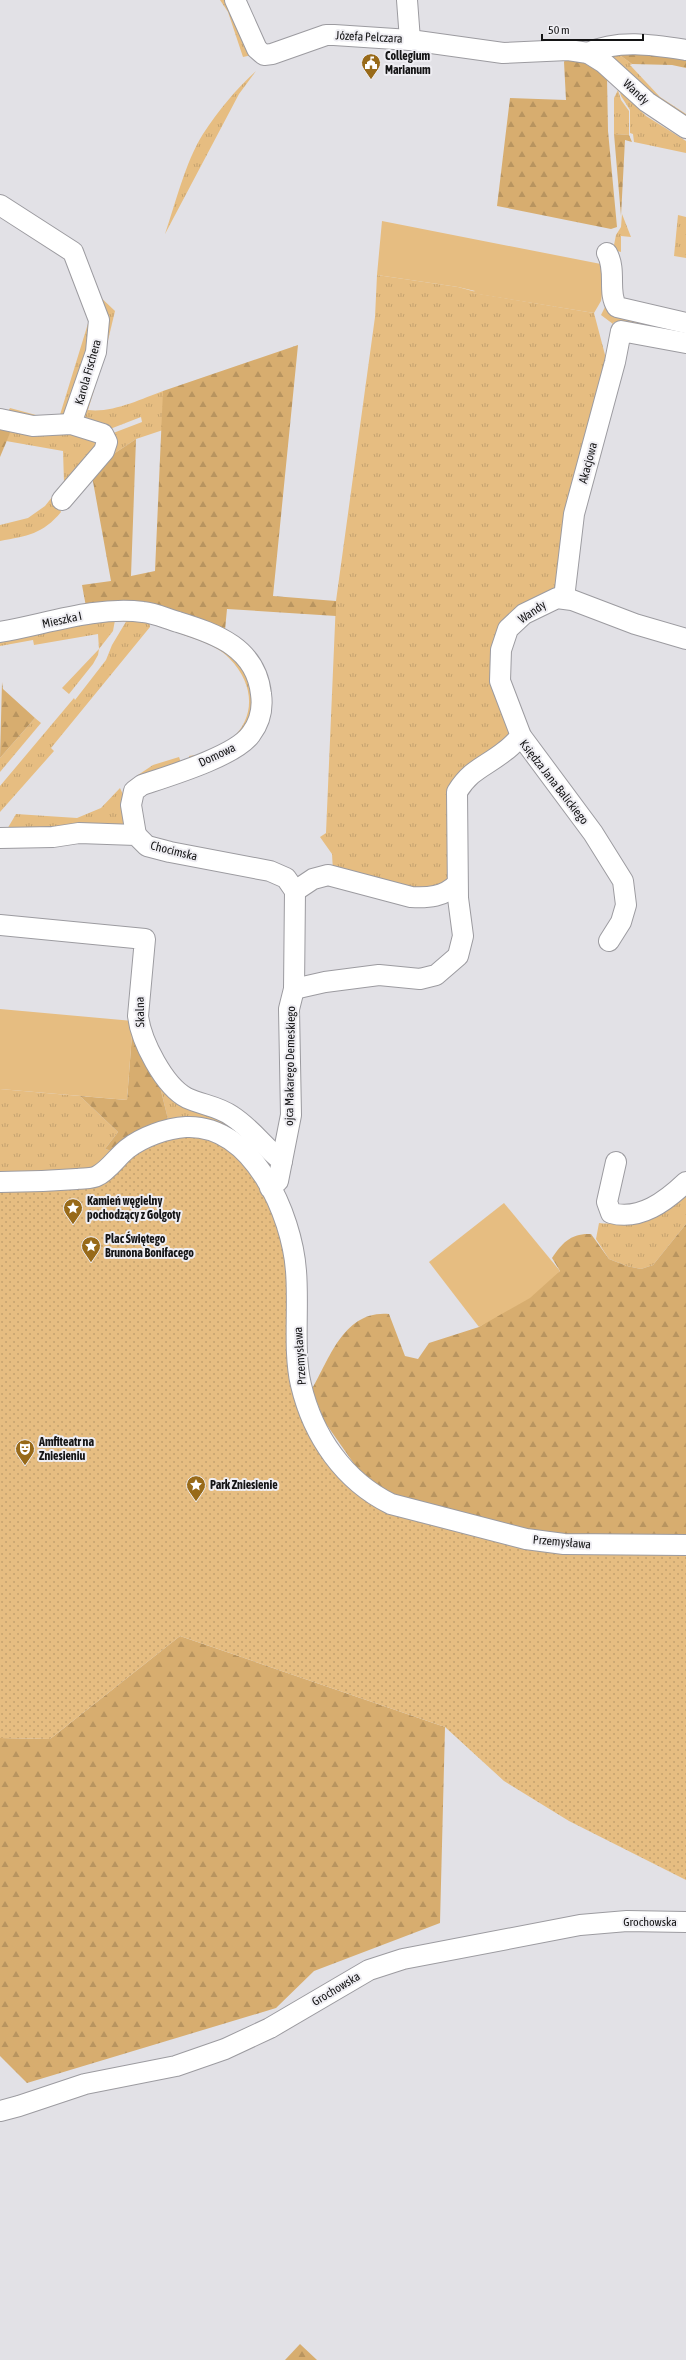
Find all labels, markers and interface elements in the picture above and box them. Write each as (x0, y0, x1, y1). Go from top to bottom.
scale bar (542, 16, 643, 42)
text: 50 m (548, 23, 570, 37)
street label: Józefa Pelczara (335, 28, 403, 46)
place label: Collegium Marianum (385, 49, 431, 77)
public building icon: Collegium Marianum (360, 52, 382, 80)
street label: Wandy (620, 77, 652, 108)
street label: Karola Fischera (72, 338, 104, 406)
street label: Akacjowa (576, 441, 600, 485)
street label: Wandy (515, 598, 549, 626)
street label: Mieszka I (41, 609, 83, 631)
street label: Księdza Jana Balickiego (517, 737, 592, 827)
street label: Domowa (196, 740, 238, 770)
street label: Chocimska (149, 838, 199, 864)
street label: Skalna (133, 997, 147, 1027)
street label: ojca Makarego Demeskiego (282, 1006, 298, 1126)
place label: Kamień węgielny pochodzący z Golgoty (87, 1194, 181, 1222)
place icon: Kamień węgielny pochodzący z Golgoty (62, 1197, 84, 1225)
place label: Plac Świętego Brunona Bonifacego (105, 1231, 194, 1260)
place icon: Plac Świętego Brunona Bonifacego (80, 1235, 102, 1263)
street label: Przemysława (291, 1326, 309, 1386)
place label: Amfiteatr na Zniesieniu (38, 1435, 94, 1463)
theatre icon: Amfiteatr na Zniesieniu (14, 1438, 36, 1466)
place icon: Park Zniesienie (185, 1474, 207, 1502)
place label: Park Zniesienie (210, 1478, 278, 1492)
street label: Przemysława (532, 1532, 592, 1552)
street label: Grochowska (623, 1915, 677, 1929)
street label: Grochowska (309, 1969, 363, 2009)

